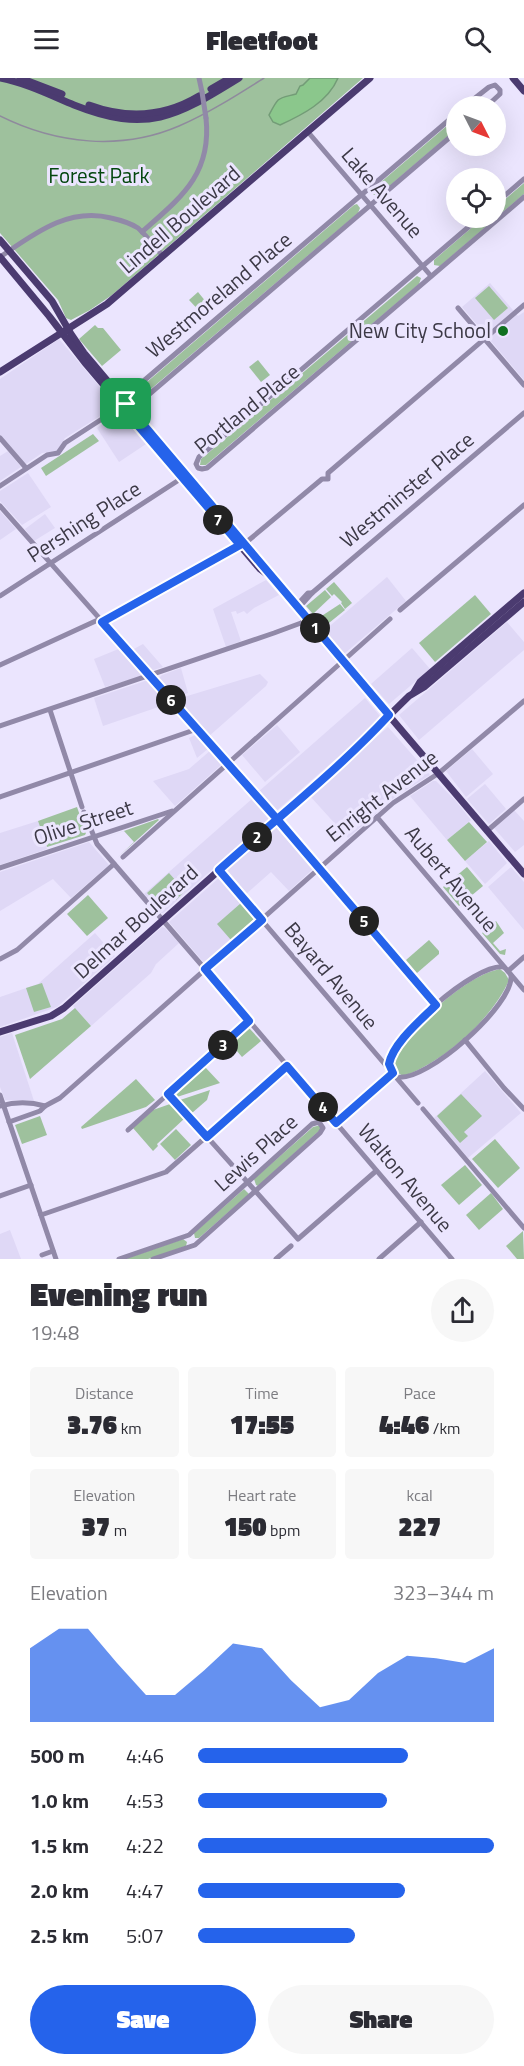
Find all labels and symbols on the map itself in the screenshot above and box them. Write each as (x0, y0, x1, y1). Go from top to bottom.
north arrow (446, 96, 506, 156)
street label: Lake Avenue (334, 140, 431, 245)
street label: Lindell Boulevard (112, 158, 247, 281)
park label: Forest Park (48, 159, 150, 191)
street label: Westmoreland Place (138, 223, 298, 365)
place label: New City School (349, 314, 491, 346)
marker: New City School (496, 324, 510, 338)
street label: Portland Place (187, 356, 306, 461)
pin (100, 378, 151, 429)
street label: Westminster Place (332, 423, 480, 555)
street label: Pershing Place (20, 472, 147, 570)
pin: 7 (203, 505, 233, 535)
pin: 1 (300, 613, 330, 643)
pin: 6 (156, 685, 186, 715)
street label: Enright Avenue (319, 741, 444, 849)
street label: Olive Street (29, 791, 137, 853)
street label: Aubert Avenue (398, 818, 506, 939)
pin: 2 (242, 822, 272, 852)
street label: Delmar Boulevard (66, 857, 205, 986)
pin: 5 (349, 906, 379, 936)
street label: Bayard Avenue (277, 914, 387, 1036)
pin: 3 (208, 1030, 238, 1060)
pin: 4 (308, 1092, 338, 1122)
street label: Lewis Place (206, 1106, 304, 1199)
street label: Walton Avenue (351, 1116, 461, 1239)

